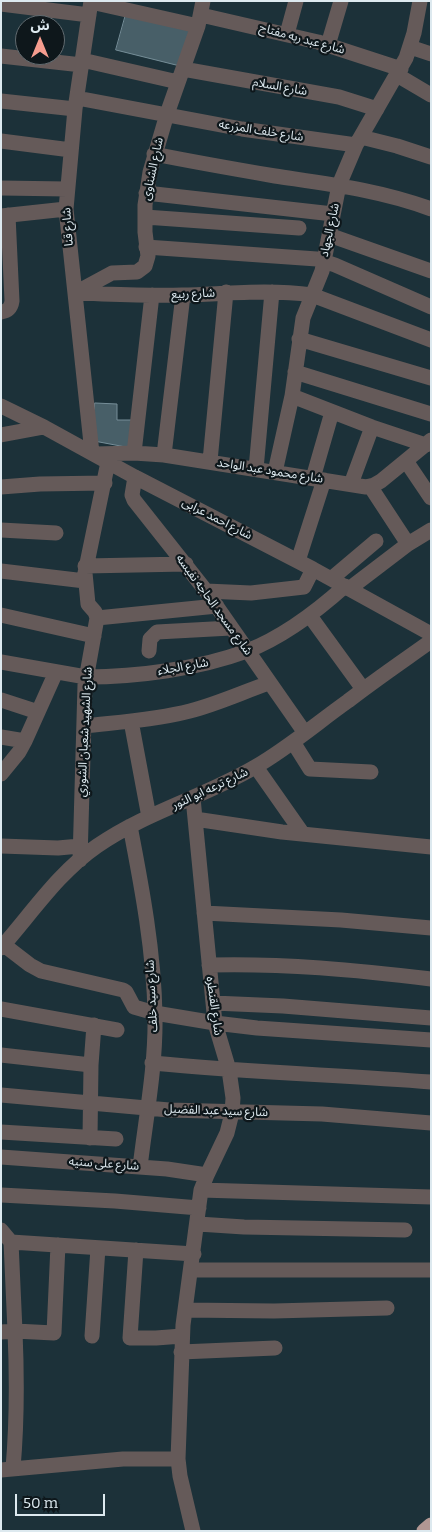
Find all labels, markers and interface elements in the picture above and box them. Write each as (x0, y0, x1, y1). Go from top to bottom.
north arrow (15, 15, 65, 65)
text: ش (30, 17, 50, 34)
street label: شارع عبد ربه مفتاح (258, 21, 346, 57)
street label: شارع السلام (252, 75, 308, 99)
street label: شارع خلف المزرعه (218, 117, 304, 145)
street label: شارع الشناوى (139, 136, 167, 202)
street label: شارع الجهاد (317, 202, 343, 258)
street label: شارع قنا (59, 207, 77, 247)
street label: شارع ربيع (171, 286, 215, 302)
street label: شارع محمود عبد الواحد (216, 455, 324, 487)
street label: شارع احمد عرابى (180, 495, 254, 543)
street label: شارع مسجد الحاجه نفيسه (173, 552, 255, 658)
street label: شارع الجلاء (156, 655, 210, 679)
street label: شارع الشهيد شعبان الشوري (74, 666, 96, 798)
street label: شارع ترعه ابو النور (170, 765, 250, 813)
street label: شارع سيد خلف (143, 960, 161, 1032)
street label: شارع القنطره (203, 976, 225, 1036)
street label: شارع سيد عبد الفضيل (164, 1102, 268, 1120)
street label: شارع على سنيه (68, 1154, 140, 1174)
scale bar (18, 1484, 108, 1516)
text: 50 m (23, 1494, 58, 1512)

